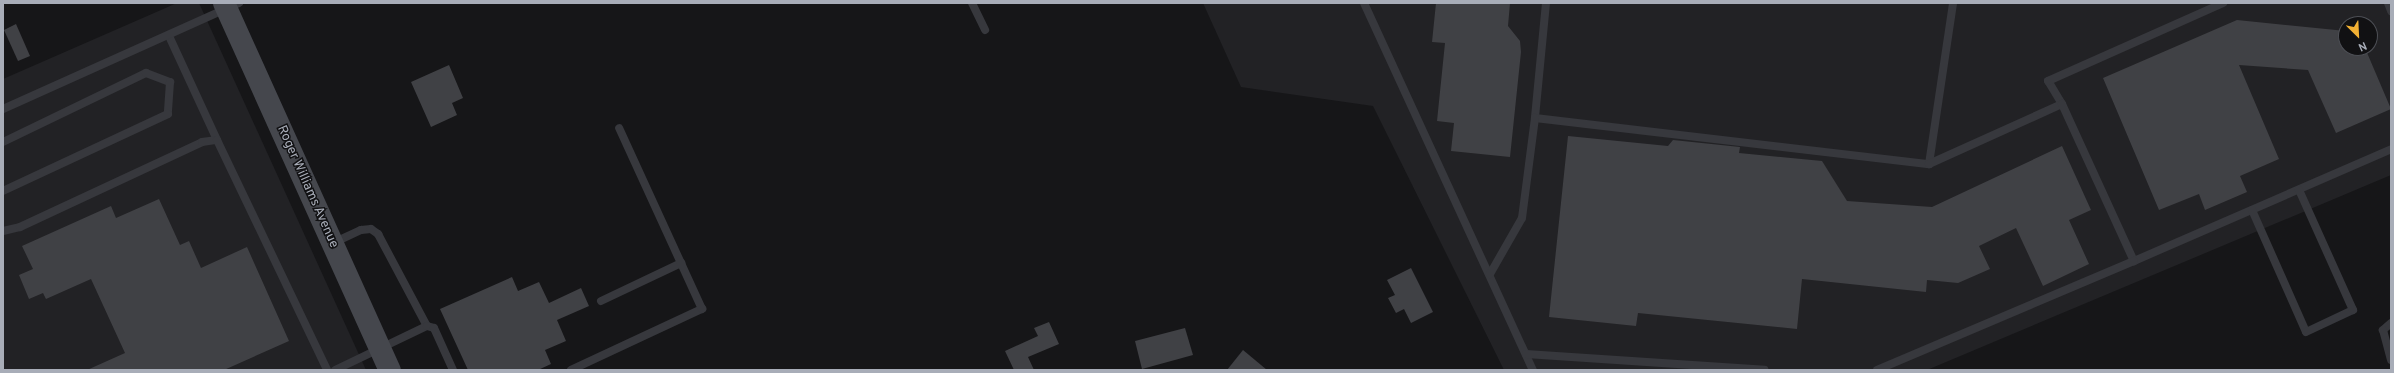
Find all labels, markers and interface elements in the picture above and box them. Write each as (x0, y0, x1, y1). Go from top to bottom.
north arrow (2338, 16, 2378, 56)
text: N (2356, 38, 2369, 54)
street label: Roger Williams Avenue (273, 123, 341, 251)

